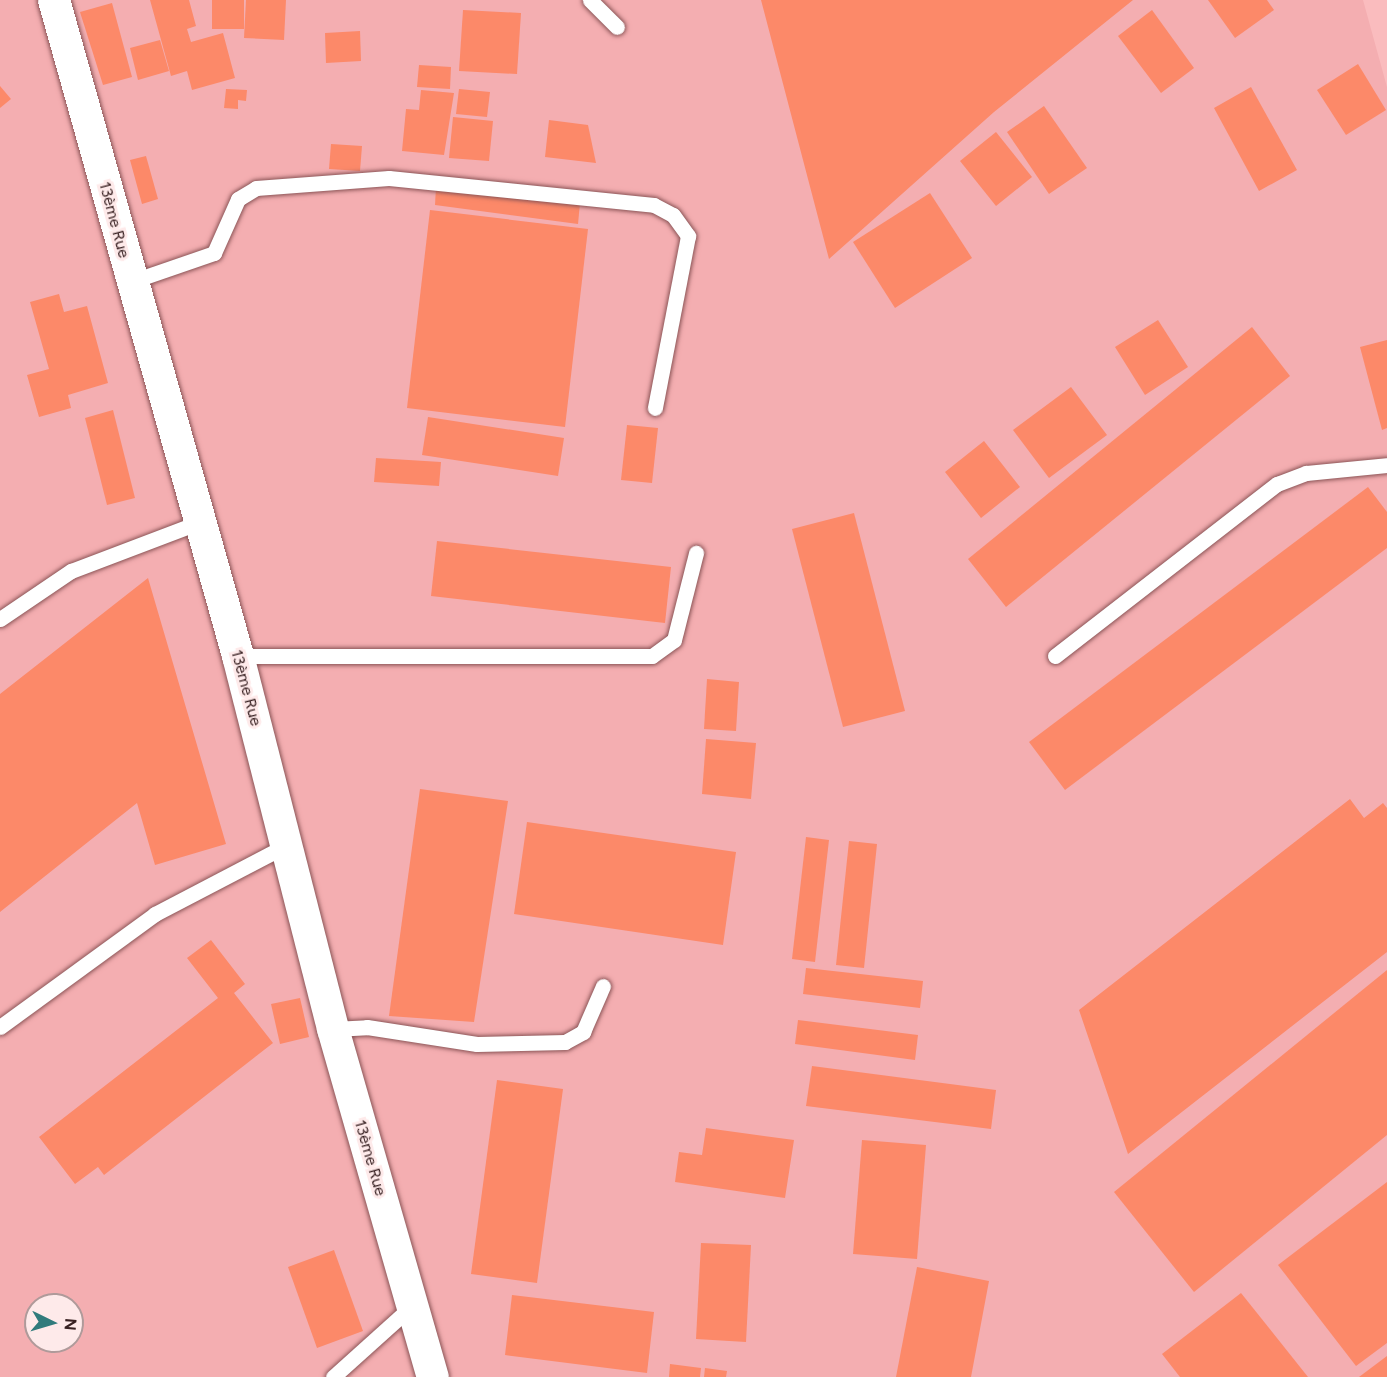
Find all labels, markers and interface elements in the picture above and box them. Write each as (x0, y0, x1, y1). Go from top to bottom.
street label: 13ème Rue (95, 180, 133, 260)
street label: 13ème Rue (227, 648, 265, 728)
street label: 13ème Rue (350, 1118, 390, 1198)
north arrow (24, 1293, 84, 1353)
text: N (60, 1317, 80, 1331)

